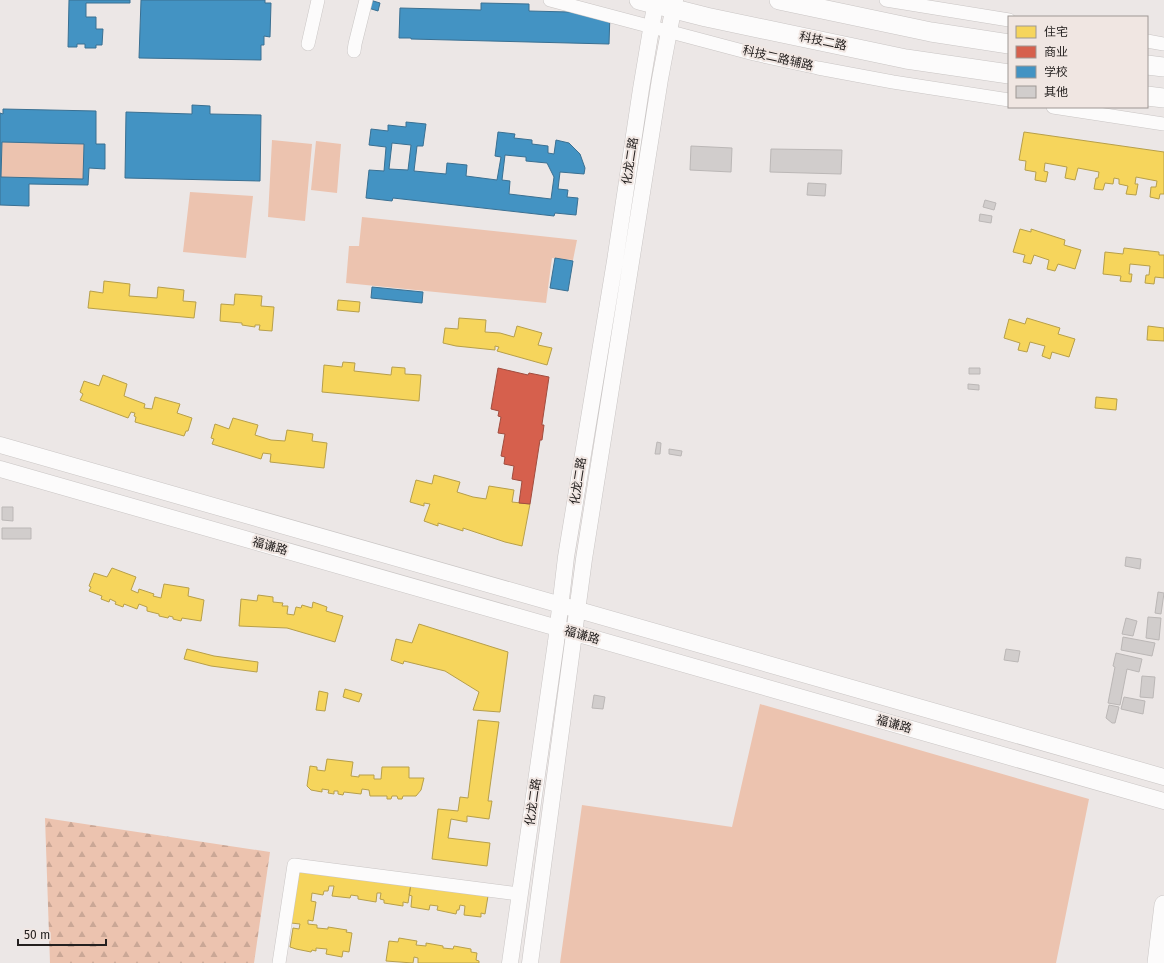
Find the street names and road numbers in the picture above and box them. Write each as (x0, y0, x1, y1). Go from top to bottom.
street label: 科技二路 (798, 29, 848, 53)
street label: 科技二路辅路 (741, 43, 815, 73)
street label: 化龙二路 (619, 136, 641, 186)
street label: 化龙二路 (567, 456, 589, 506)
street label: 福谦路 (251, 534, 289, 558)
street label: 福谦路 (563, 623, 601, 647)
street label: 福谦路 (875, 712, 913, 736)
street label: 化龙二路 (523, 777, 543, 827)

